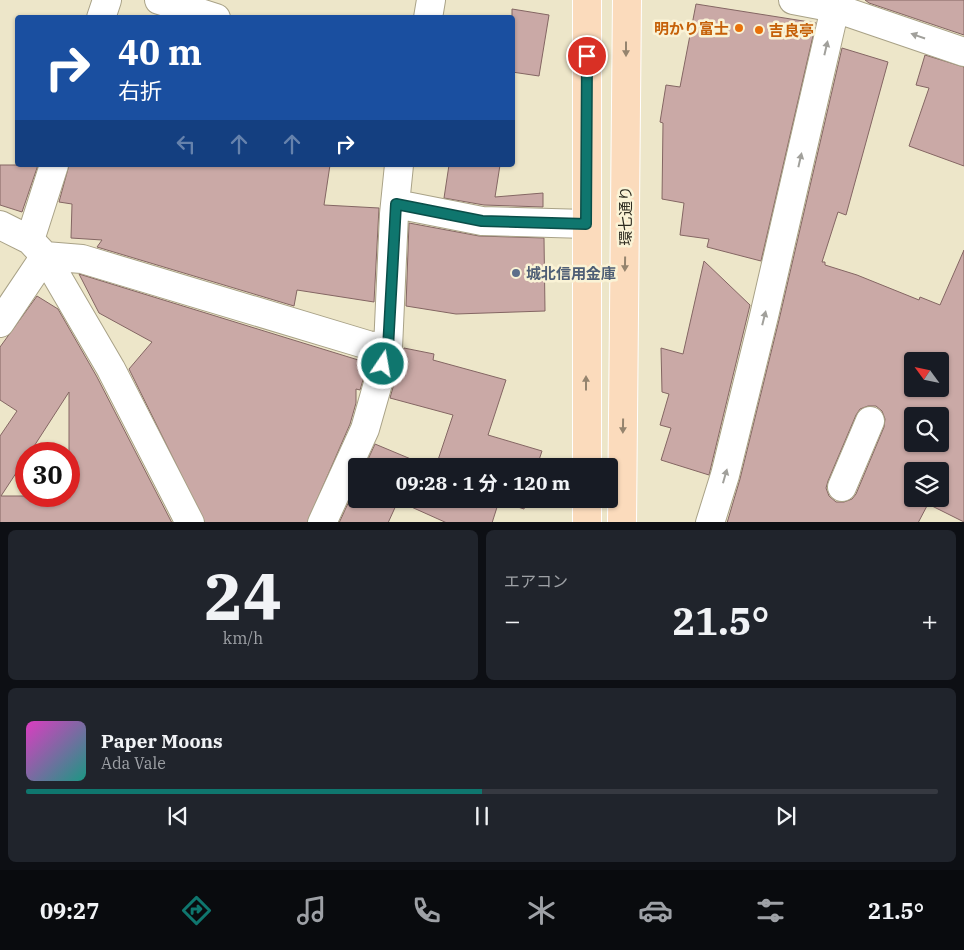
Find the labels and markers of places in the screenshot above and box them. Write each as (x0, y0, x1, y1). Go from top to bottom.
place label: 明かり富士 (654, 19, 729, 38)
place label: 吉良亭 (769, 21, 814, 40)
marker: 明かり富士 (733, 22, 745, 34)
marker: 吉良亭 (753, 24, 765, 36)
pin (566, 35, 608, 77)
place label: 城北信用金庫 (526, 264, 616, 283)
marker: 城北信用金庫 (510, 267, 522, 279)

